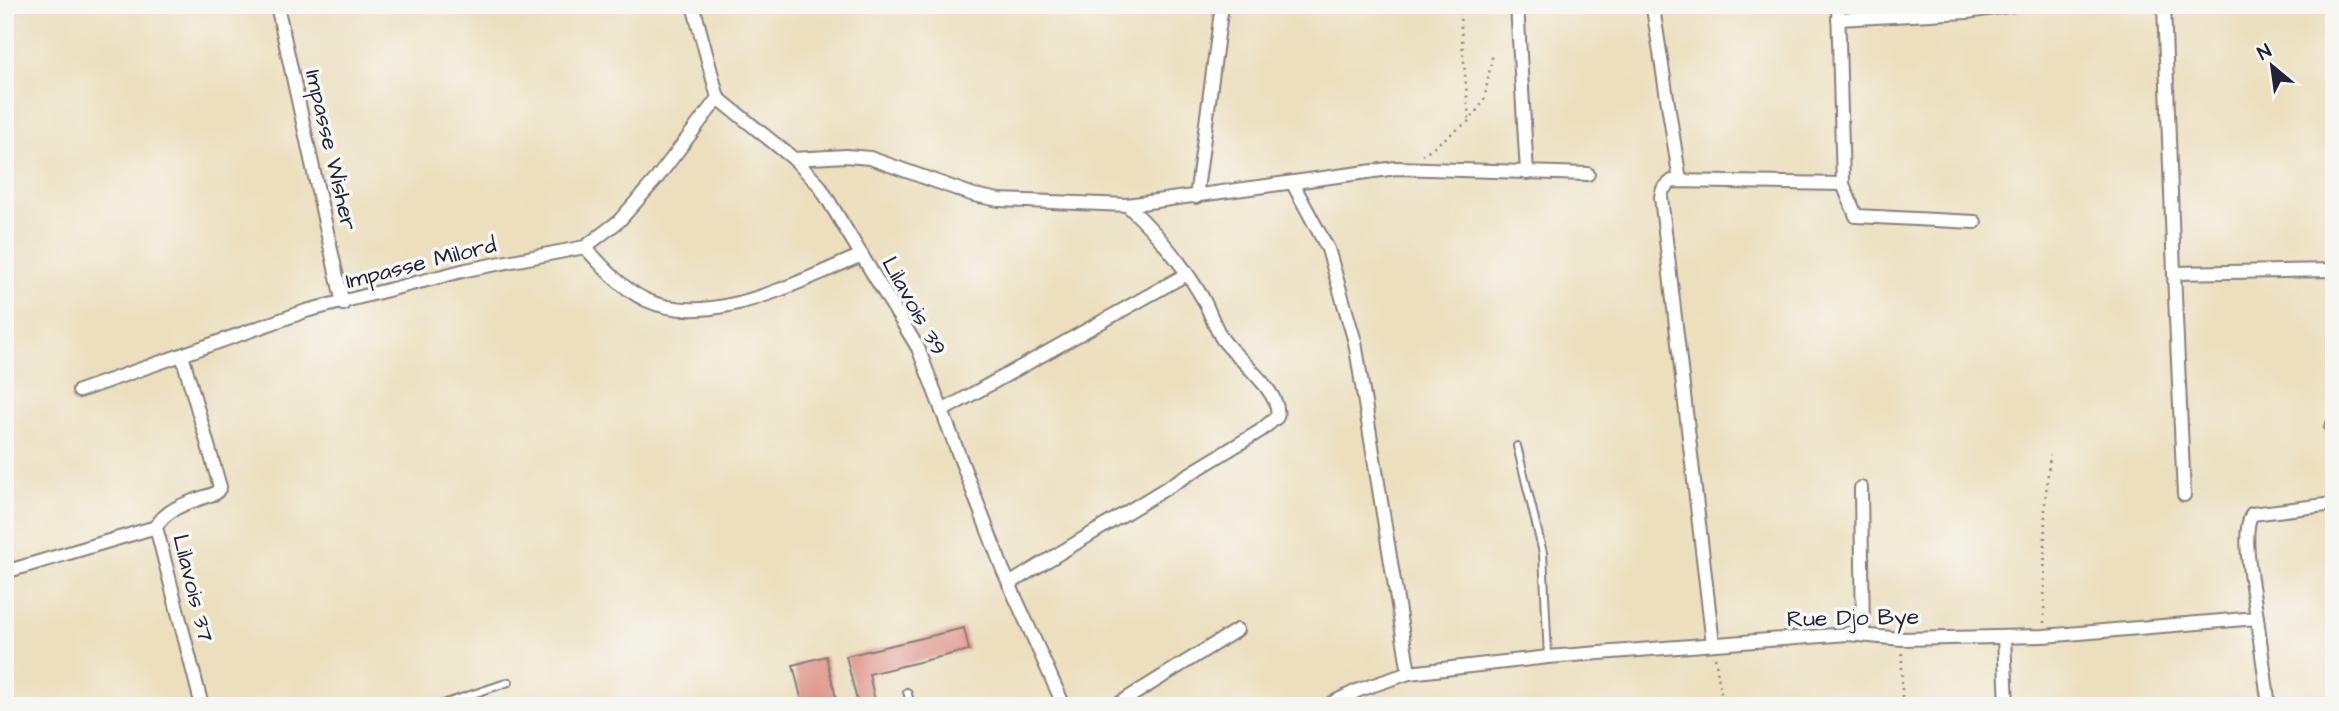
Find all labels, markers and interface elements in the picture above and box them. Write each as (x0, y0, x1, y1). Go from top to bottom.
north arrow (2238, 32, 2308, 102)
text: N (2253, 38, 2276, 67)
street label: Impasse Wisher (297, 67, 365, 234)
street label: Impasse Milord (342, 229, 500, 297)
street label: Lilavois 39 (874, 251, 954, 361)
street label: Lilavois 37 (164, 531, 222, 645)
street label: Rue Djo Bye (1787, 601, 1919, 636)

